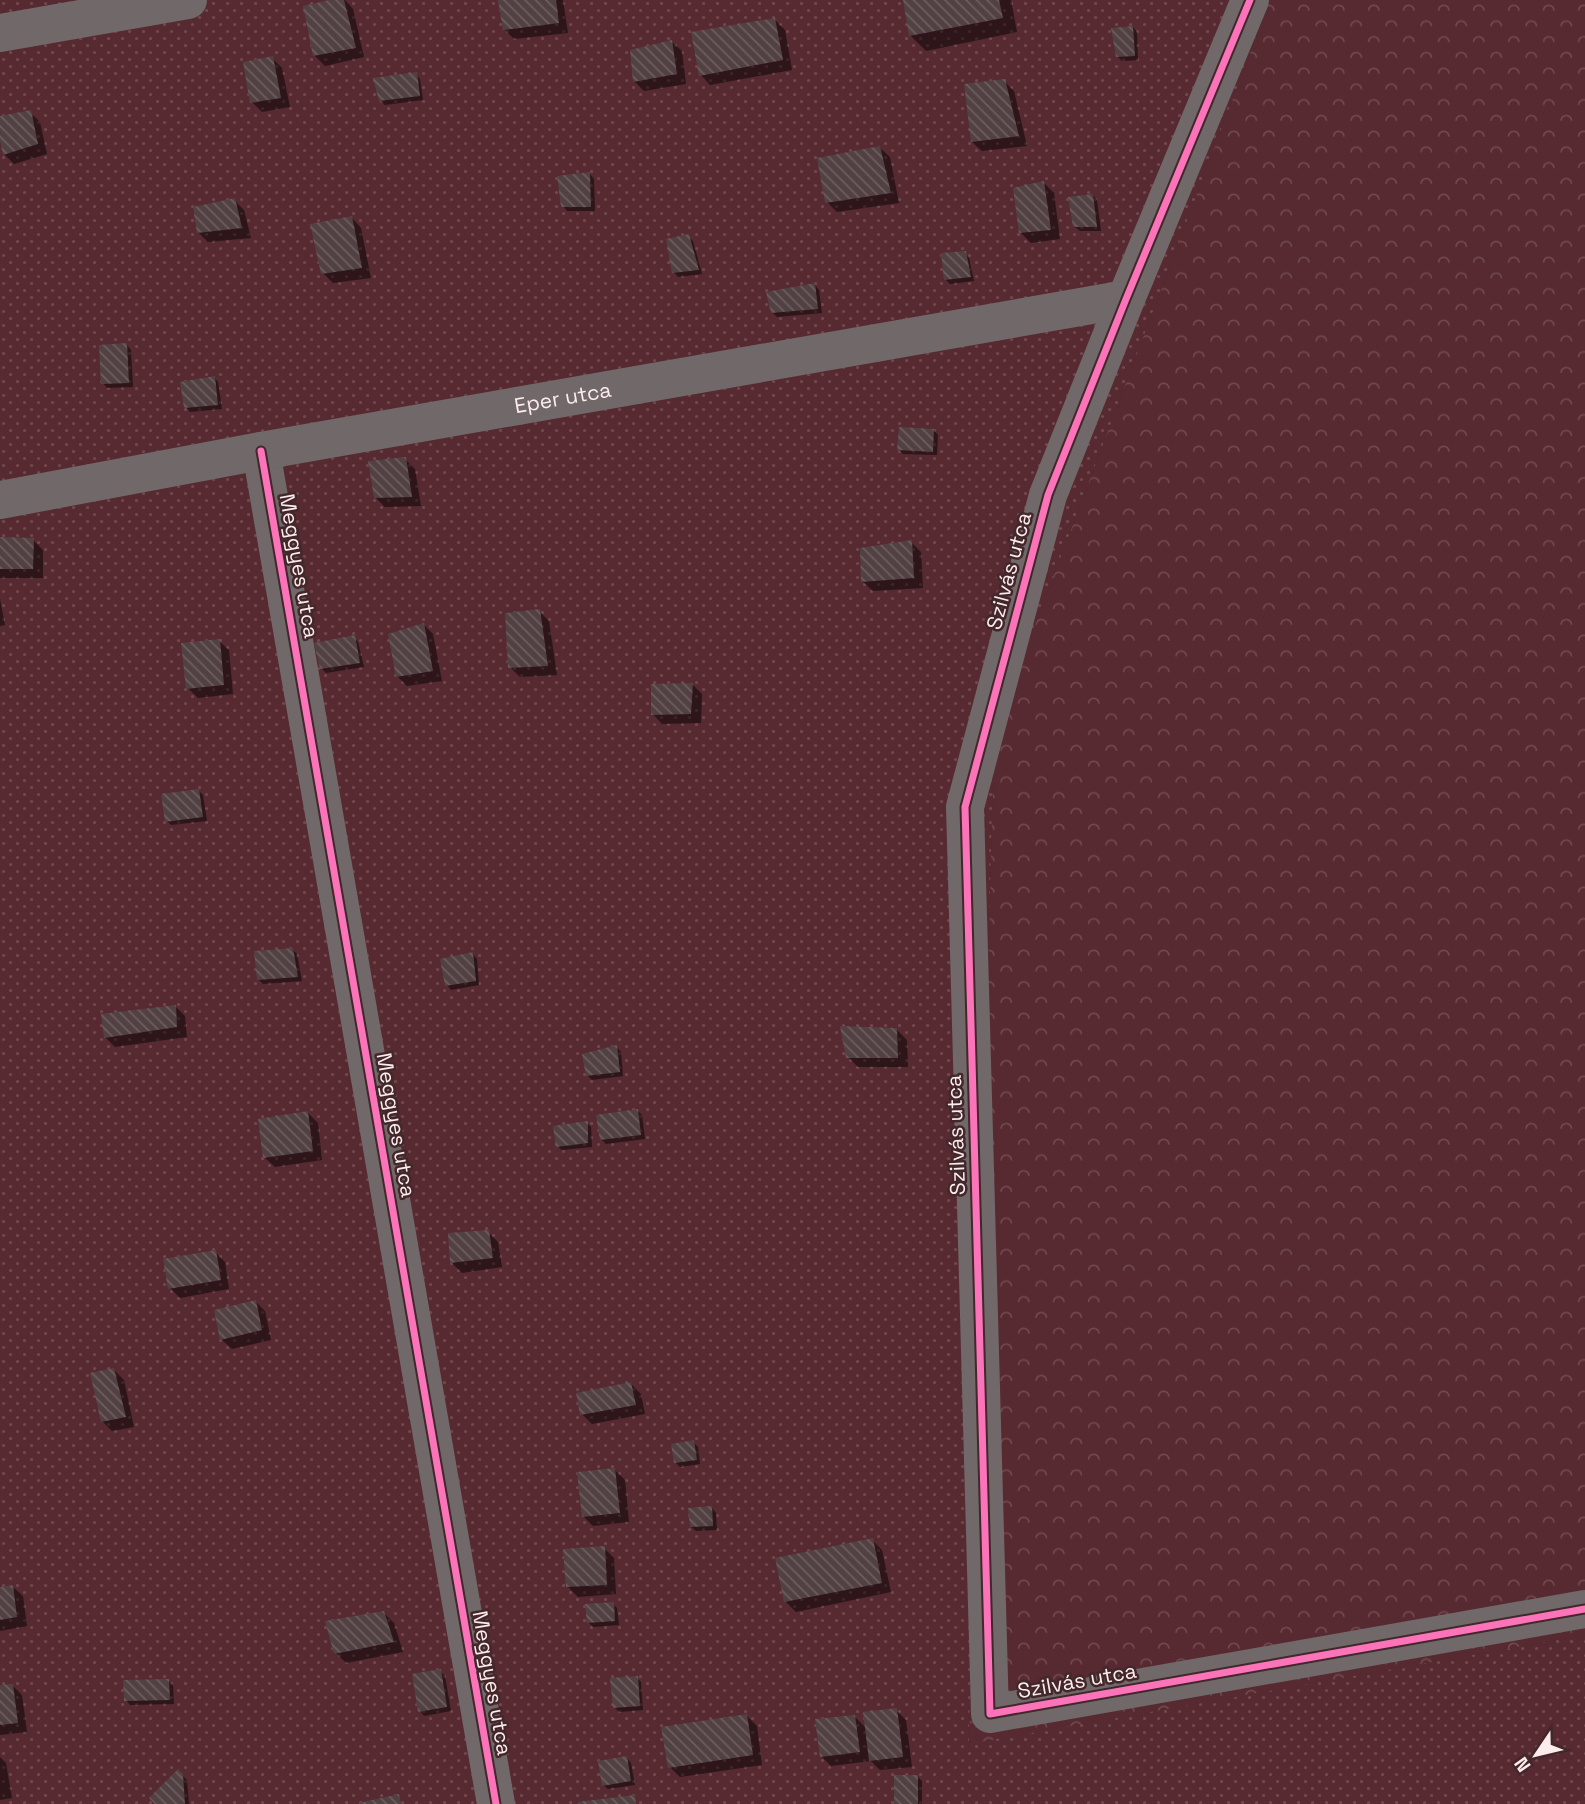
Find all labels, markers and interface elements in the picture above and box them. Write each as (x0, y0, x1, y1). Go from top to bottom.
street label: Eper utca (512, 376, 613, 419)
street label: Meggyes utca (274, 492, 325, 640)
street label: Szilvás utca (980, 509, 1037, 632)
street label: Meggyes utca (371, 1051, 422, 1199)
street label: Szilvás utca (940, 1074, 971, 1196)
street label: Meggyes utca (467, 1609, 518, 1757)
street label: Szilvás utca (1015, 1657, 1139, 1704)
north arrow (1501, 1720, 1571, 1790)
text: N (1509, 1752, 1536, 1777)

